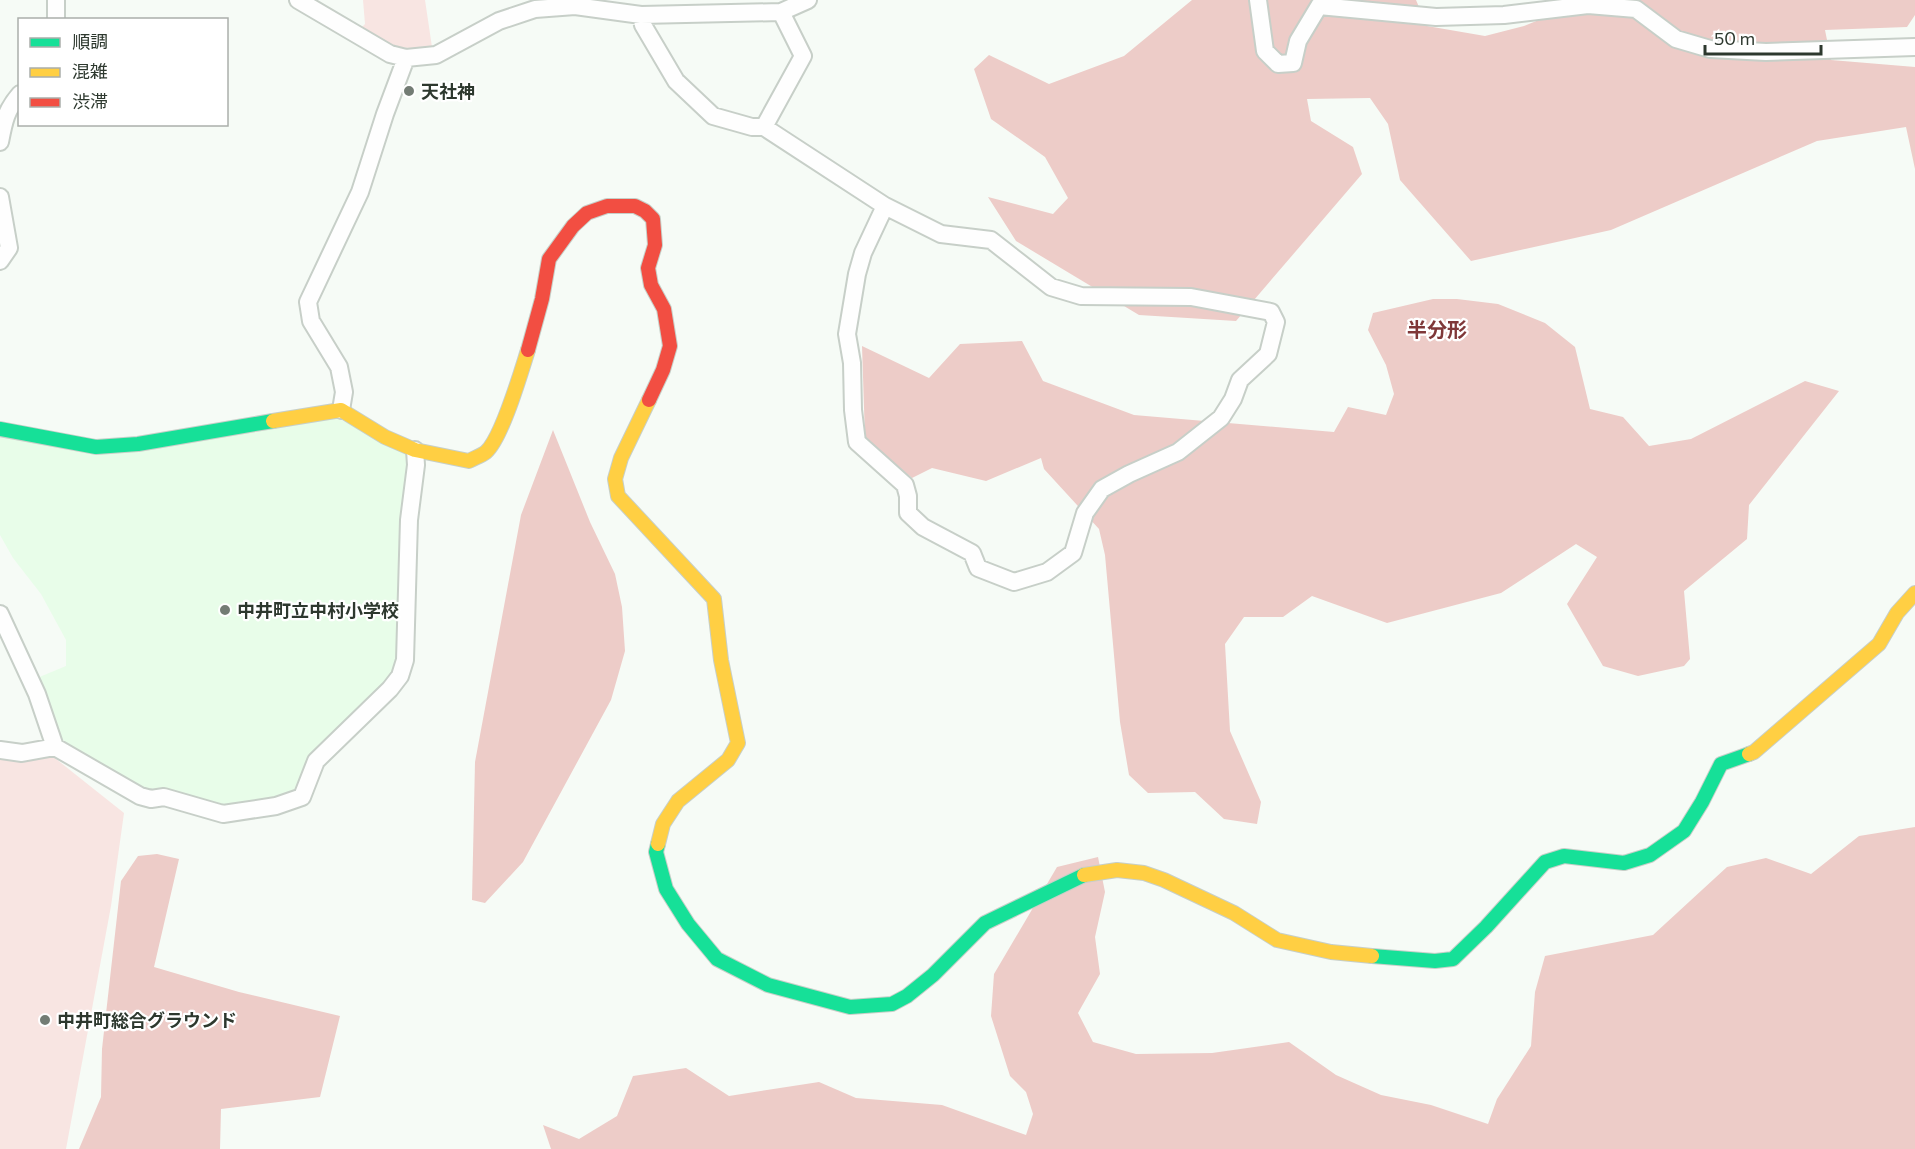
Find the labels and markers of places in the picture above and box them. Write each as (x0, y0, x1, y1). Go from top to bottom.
place label: 天社神 (421, 80, 475, 102)
marker: 天社神 (402, 84, 416, 98)
place label: 中井町立中村小学校 (237, 599, 399, 621)
marker: 中井町立中村小学校 (218, 603, 232, 617)
place label: 中井町総合グラウンド (57, 1009, 237, 1031)
marker: 中井町総合グラウンド (38, 1013, 52, 1027)

